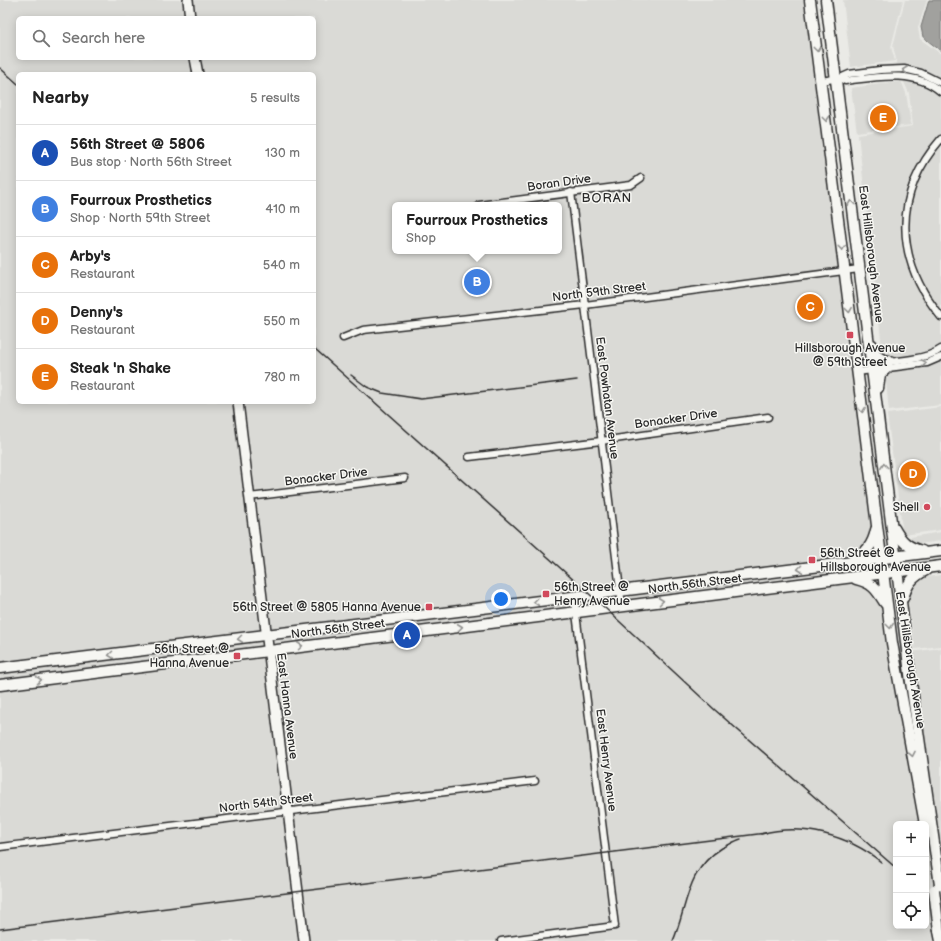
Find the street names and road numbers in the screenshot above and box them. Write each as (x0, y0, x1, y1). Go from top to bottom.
street label: Boran Drive (526, 171, 592, 195)
street label: East Hillsborough Avenue (855, 184, 887, 324)
street label: North 59th Street (551, 279, 647, 305)
street label: East Powhatan Avenue (592, 336, 622, 460)
street label: Bonacker Drive (634, 406, 718, 432)
street label: Bonacker Drive (284, 464, 368, 490)
street label: North 56th Street (647, 571, 743, 597)
street label: East Hillsborough Avenue (892, 590, 928, 730)
street label: North 56th Street (290, 616, 386, 642)
street label: East Hanna Avenue (273, 652, 301, 760)
street label: East Henry Avenue (592, 708, 620, 812)
street label: North 54th Street (218, 790, 314, 816)

